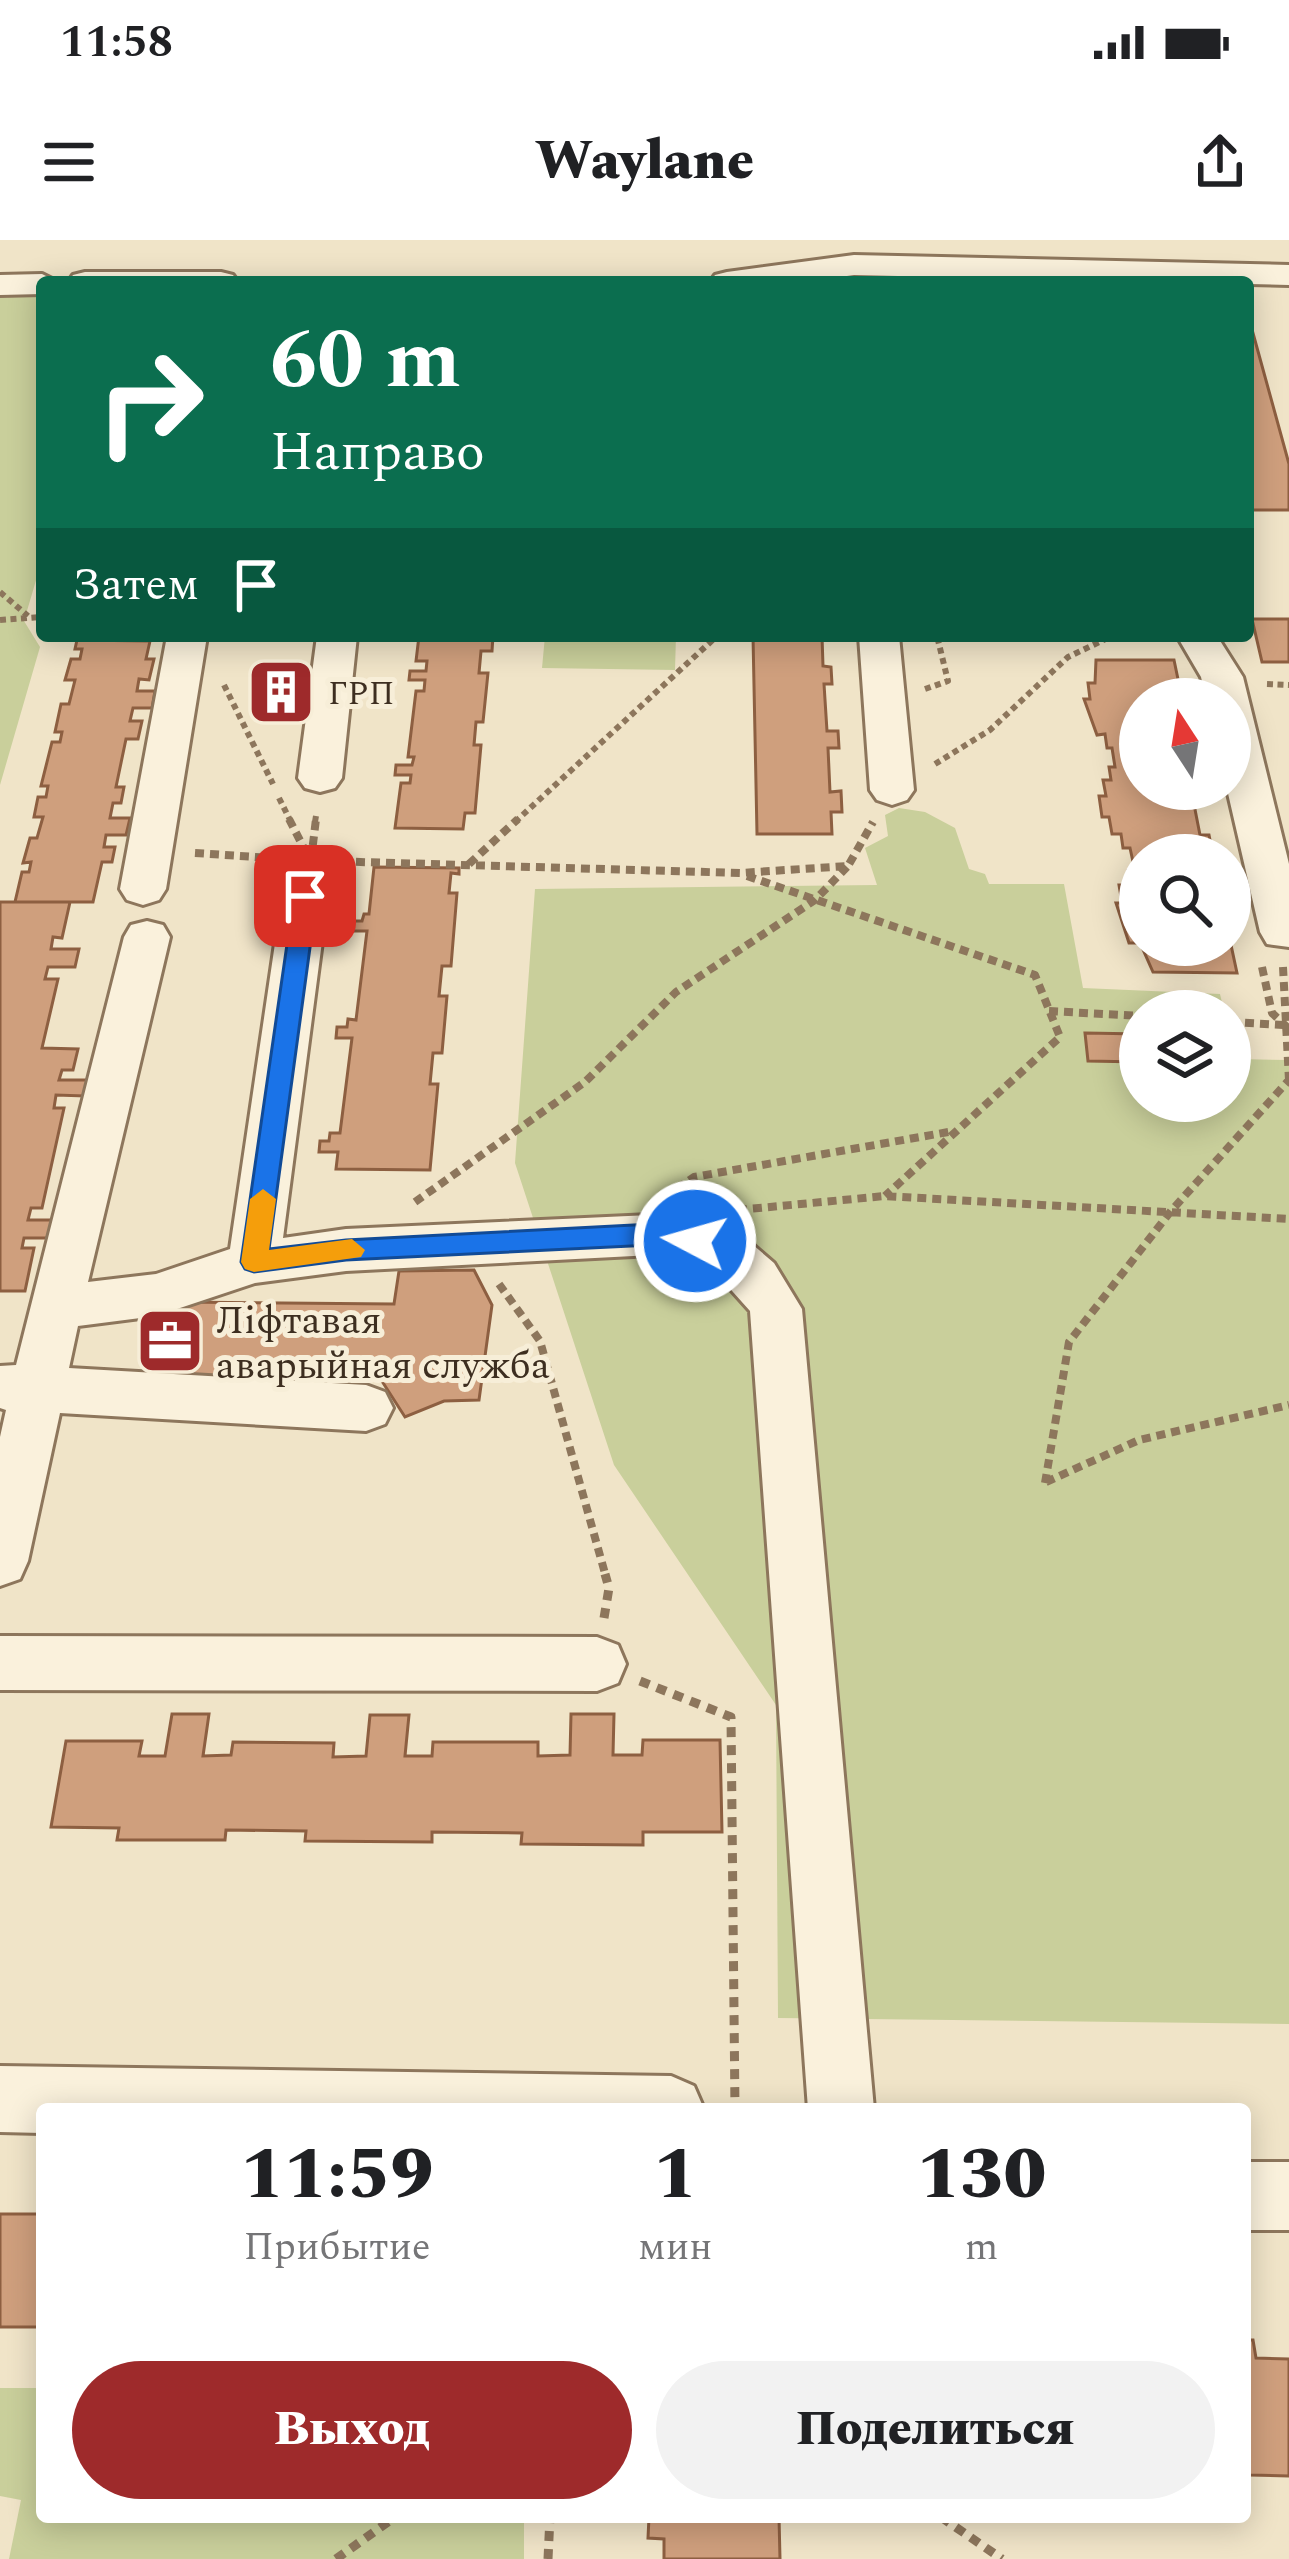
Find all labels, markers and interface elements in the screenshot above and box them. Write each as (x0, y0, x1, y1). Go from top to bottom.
text: 11:58 (60, 8, 173, 77)
text: Waylane (535, 121, 754, 203)
icon: menu (36, 129, 102, 195)
icon: share (1187, 129, 1253, 195)
text: 60 m (270, 297, 461, 425)
icon: right (72, 324, 228, 480)
text: Направо (270, 412, 485, 494)
text: Затем (72, 551, 199, 620)
icon: arrive (223, 552, 289, 618)
building icon: ГРП (246, 657, 316, 727)
place label: ГРП (328, 669, 394, 719)
north arrow (1119, 678, 1251, 810)
map controls (1119, 678, 1251, 1122)
button: search (1119, 834, 1251, 966)
pin (254, 845, 356, 947)
icon: arrive (272, 863, 338, 929)
button: layers (1119, 990, 1251, 1122)
position arrow (632, 1178, 758, 1304)
place label: Ліфтавая аварыйная служба (216, 1292, 550, 1396)
office icon: Ліфтавая аварыйная служба (135, 1306, 205, 1376)
text: 11:59 (241, 2121, 434, 2230)
text: 1 (654, 2121, 697, 2230)
text: 130 (917, 2121, 1046, 2230)
text: Прибытие (243, 2218, 431, 2277)
text: мин (638, 2218, 712, 2277)
text: m (965, 2218, 998, 2277)
button: Выход (72, 2361, 632, 2499)
button: Поделиться (656, 2361, 1215, 2499)

